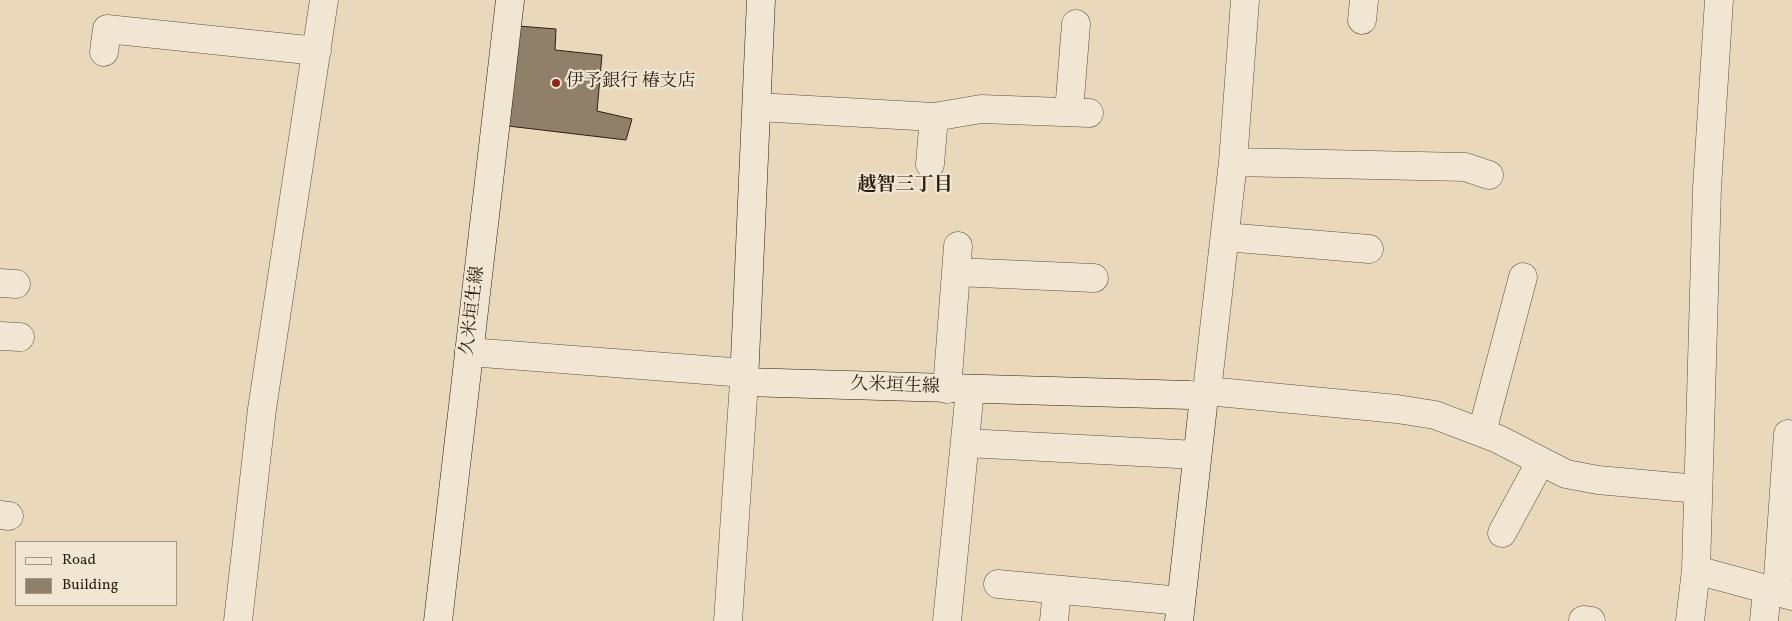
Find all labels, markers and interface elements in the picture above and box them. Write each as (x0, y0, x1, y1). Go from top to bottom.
place label: 伊予銀行 椿支店 (566, 72, 696, 94)
marker: 伊予銀行 椿支店 (550, 77, 562, 89)
district label: 越智三丁目 (858, 176, 952, 198)
street label: 久米垣生線 (458, 265, 490, 357)
street label: 久米垣生線 (850, 375, 940, 399)
legend (15, 541, 178, 606)
text: Road (62, 550, 96, 571)
text: Building (62, 575, 118, 596)

